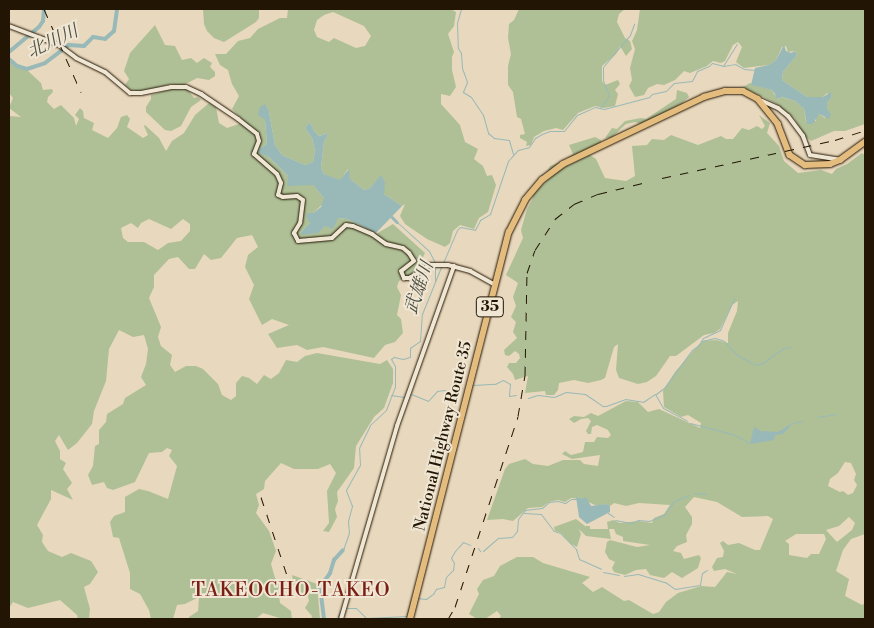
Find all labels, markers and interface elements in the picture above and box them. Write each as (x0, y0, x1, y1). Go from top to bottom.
water label: 北川川 (24, 21, 82, 63)
water label: 武雄川 (401, 259, 439, 317)
road number: 35 (475, 294, 505, 320)
street label: National Highway Route 35 (410, 339, 476, 533)
district label: TAKEOCHO-TAKEO (190, 580, 392, 602)

